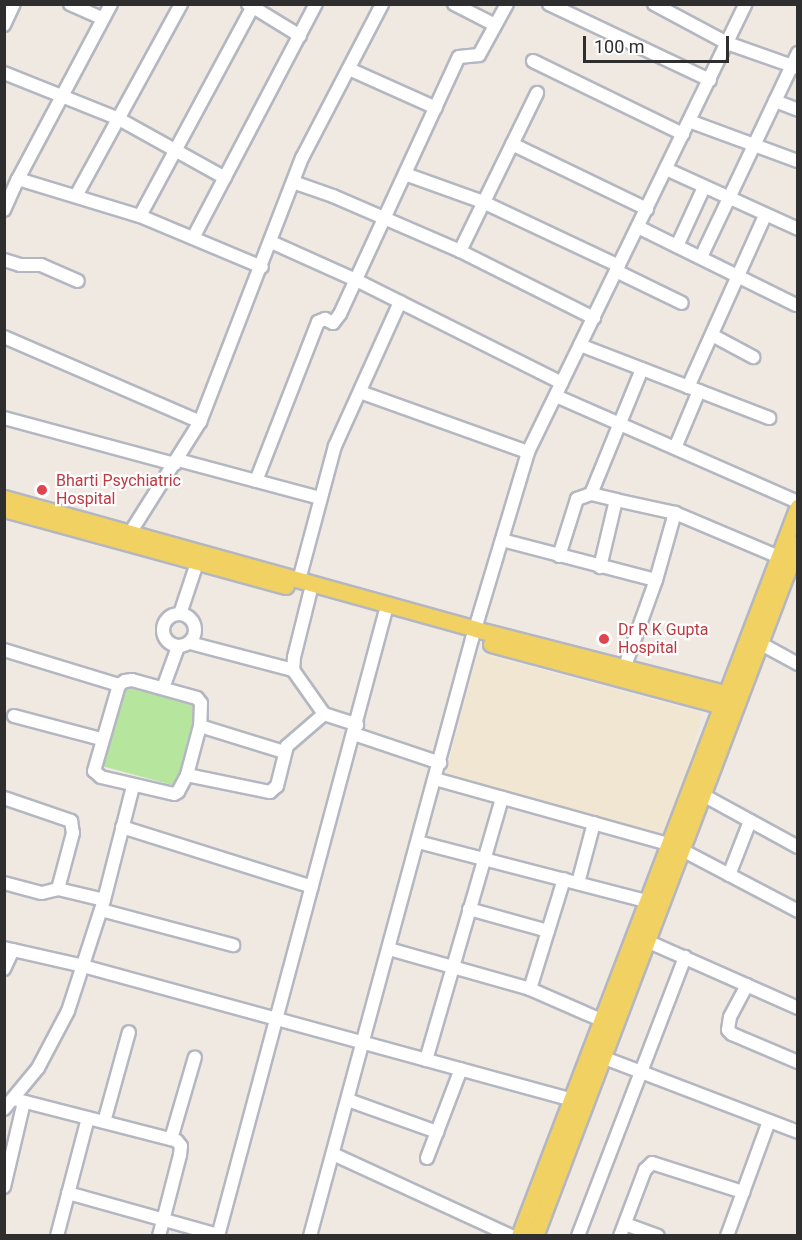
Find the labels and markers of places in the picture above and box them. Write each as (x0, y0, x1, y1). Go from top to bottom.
place label: Bharti Psychiatric Hospital (56, 471, 181, 509)
marker: Bharti Psychiatric Hospital (33, 481, 51, 499)
place label: Dr R K Gupta Hospital (618, 620, 708, 658)
marker: Dr R K Gupta Hospital (595, 630, 613, 648)

